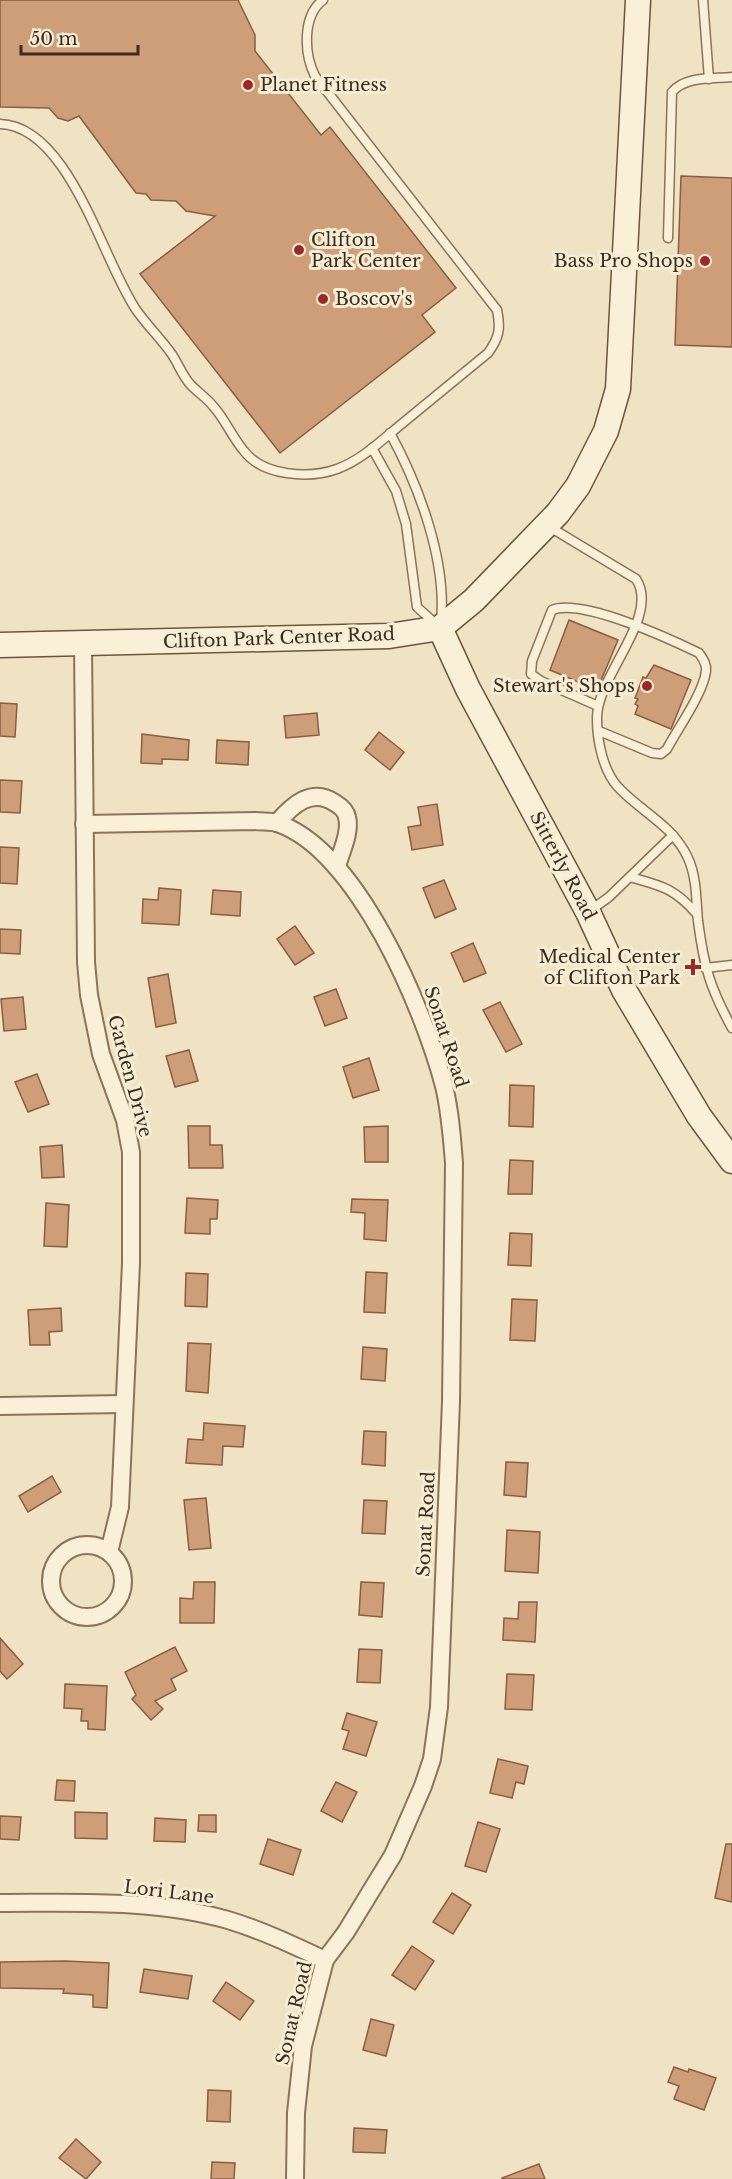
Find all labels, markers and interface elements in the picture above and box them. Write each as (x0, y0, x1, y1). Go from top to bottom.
scale bar (21, 18, 138, 56)
text: 50 m (30, 28, 78, 50)
place label: Planet Fitness (260, 74, 387, 96)
marker: Planet Fitness (241, 78, 255, 92)
place label: Clifton Park Center (311, 229, 421, 272)
marker: Clifton Park Center (292, 243, 306, 257)
place label: Bass Pro Shops (554, 250, 693, 272)
marker: Bass Pro Shops (698, 254, 712, 268)
place label: Boscov's (335, 288, 413, 310)
marker: Boscov's (316, 292, 330, 306)
street label: Clifton Park Center Road (163, 623, 395, 653)
place label: Stewart's Shops (493, 675, 635, 697)
marker: Stewart's Shops (640, 679, 654, 693)
street label: Sitterly Road (525, 808, 601, 924)
place label: Medical Center of Clifton Park (539, 946, 680, 989)
marker: Medical Center of Clifton Park (684, 958, 702, 976)
street label: Sonat Road (419, 983, 473, 1091)
street label: Garden Drive (103, 1013, 157, 1139)
street label: Sonat Road (412, 1471, 440, 1577)
street label: Lori Lane (123, 1876, 215, 1908)
street label: Sonat Road (271, 1959, 317, 2067)

